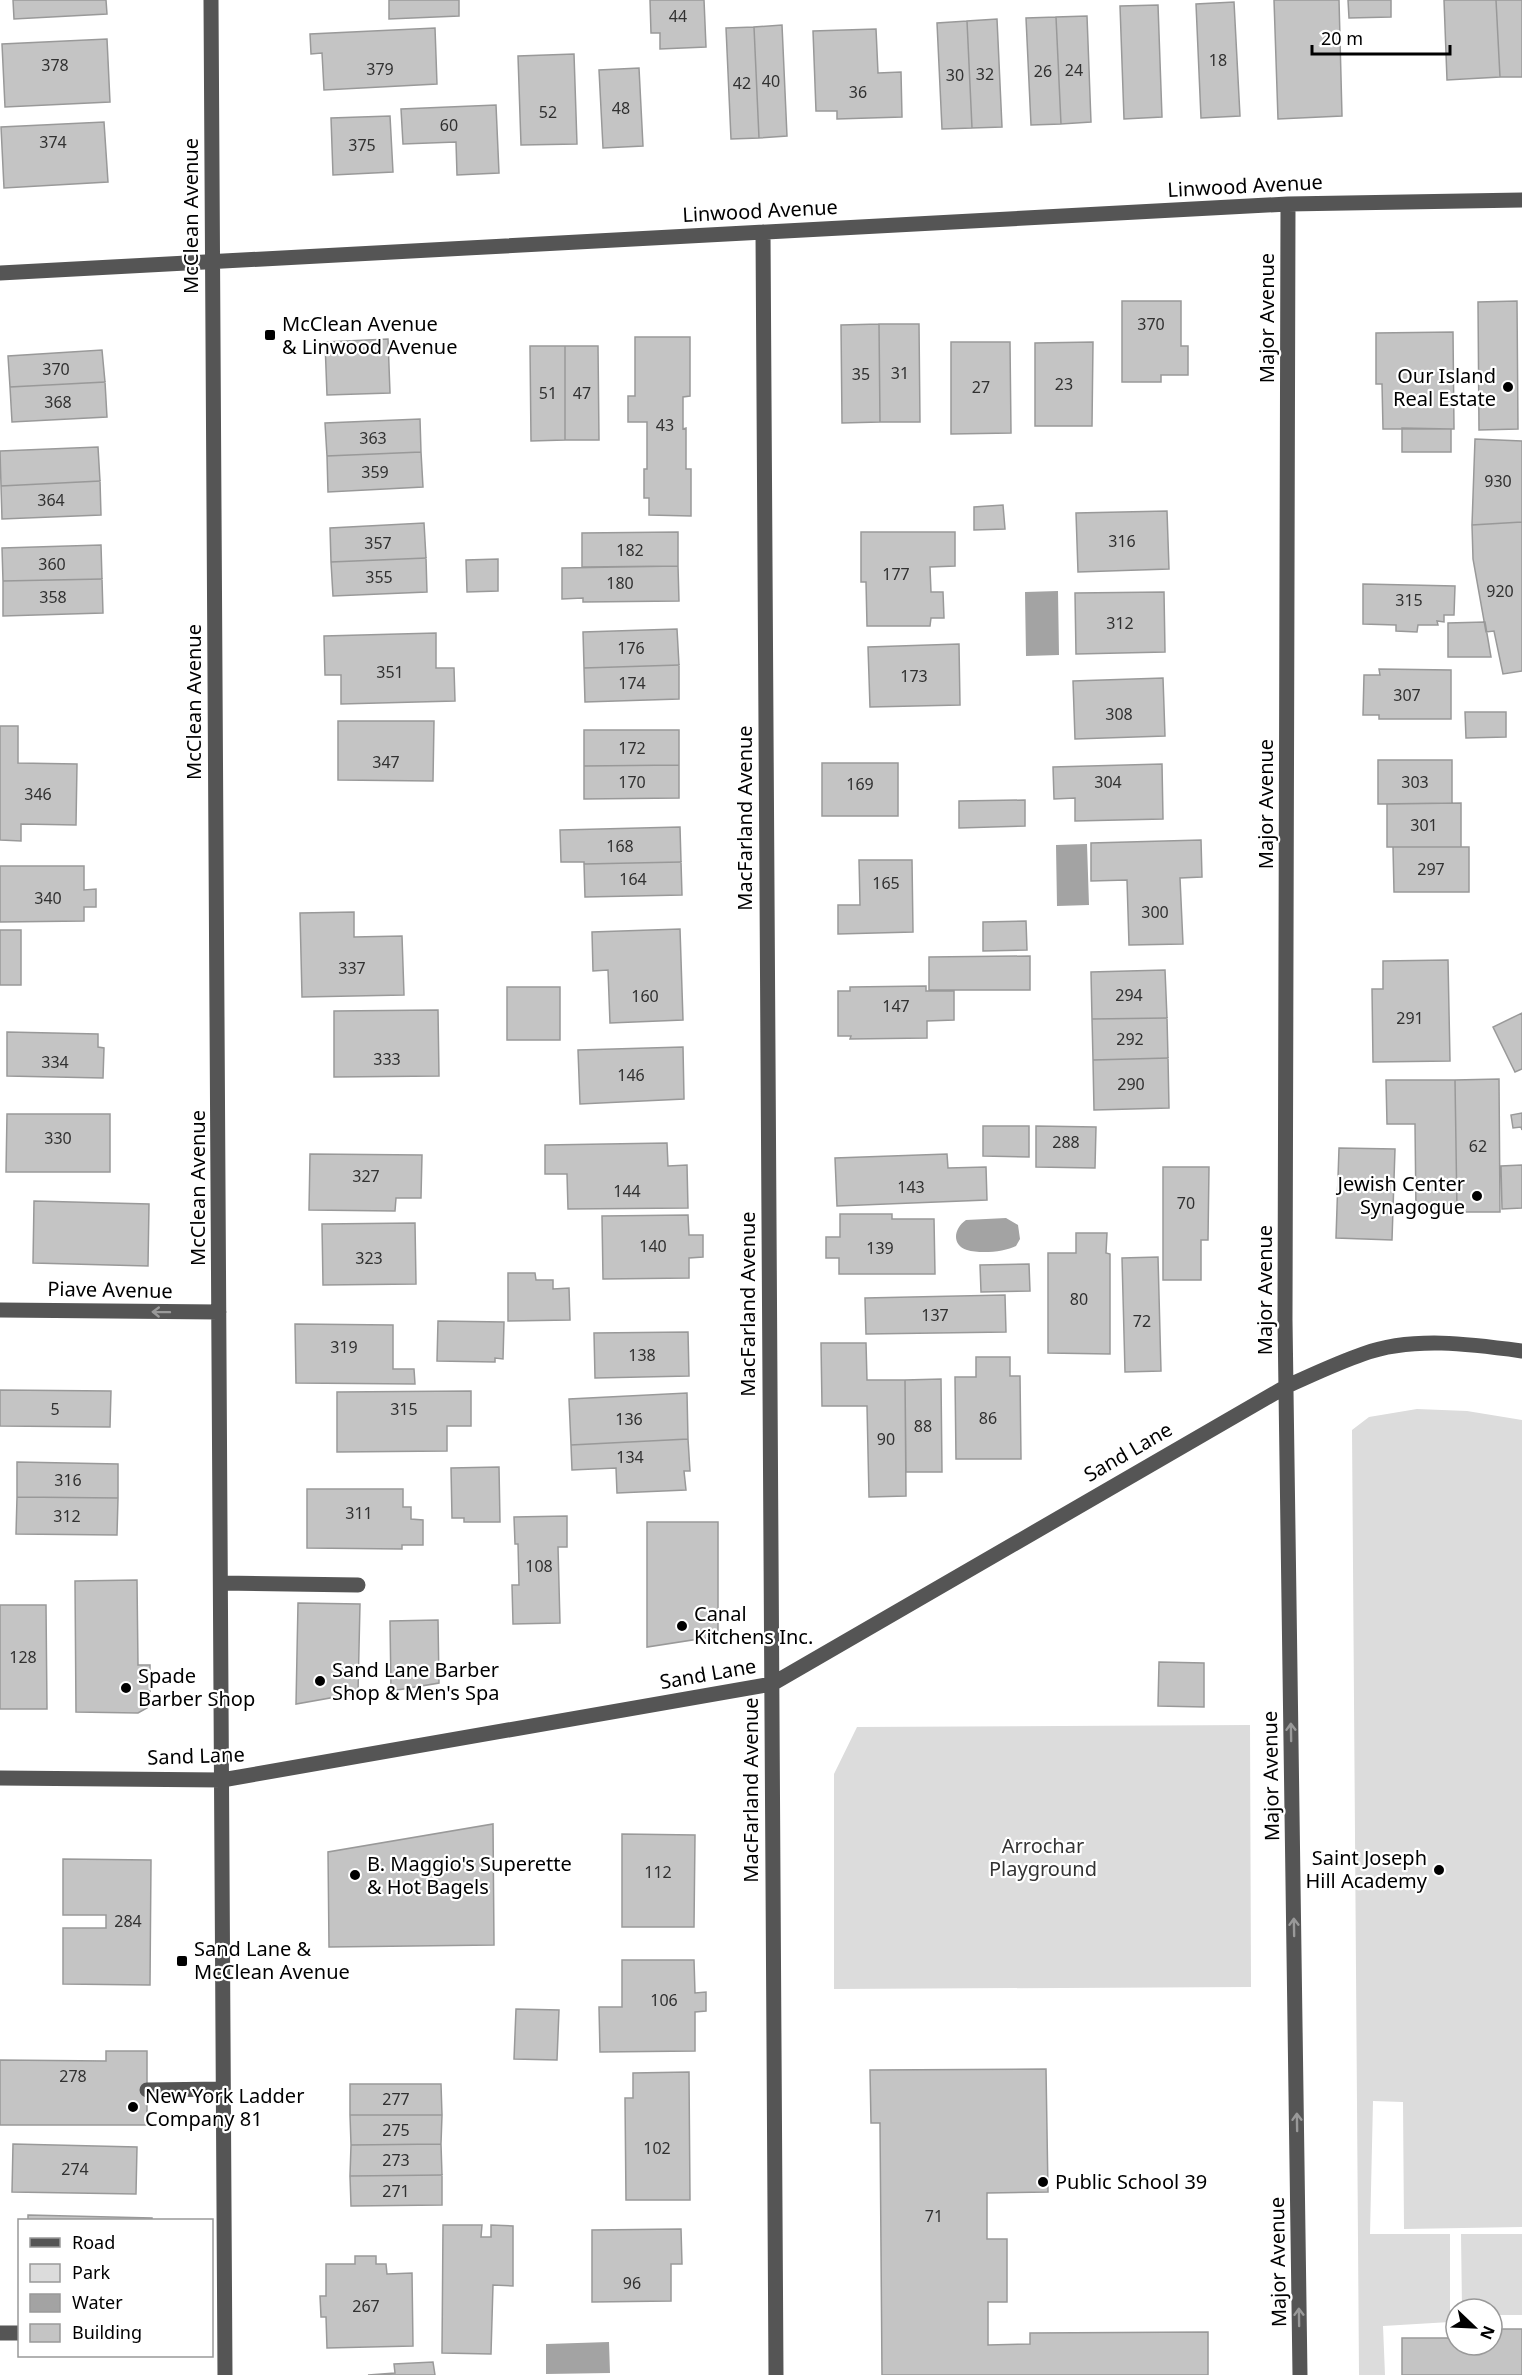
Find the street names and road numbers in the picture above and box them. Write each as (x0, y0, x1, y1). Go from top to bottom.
street label: McClean Avenue (177, 138, 204, 294)
street label: Linwood Avenue (1167, 168, 1323, 203)
street label: Linwood Avenue (682, 193, 838, 228)
street label: Major Avenue (1253, 253, 1280, 383)
street label: McClean Avenue (180, 624, 207, 780)
street label: MacFarland Avenue (731, 725, 758, 911)
street label: Major Avenue (1252, 739, 1279, 869)
street label: McClean Avenue (184, 1110, 211, 1266)
street label: MacFarland Avenue (734, 1211, 761, 1397)
street label: Major Avenue (1251, 1225, 1278, 1355)
street label: Piave Avenue (47, 1275, 173, 1304)
street label: Sand Lane (1079, 1416, 1177, 1488)
street label: Sand Lane (658, 1652, 758, 1695)
street label: MacFarland Avenue (737, 1697, 764, 1883)
street label: Major Avenue (1256, 1711, 1285, 1841)
street label: Sand Lane (147, 1740, 245, 1771)
street label: Major Avenue (1263, 2197, 1292, 2327)

